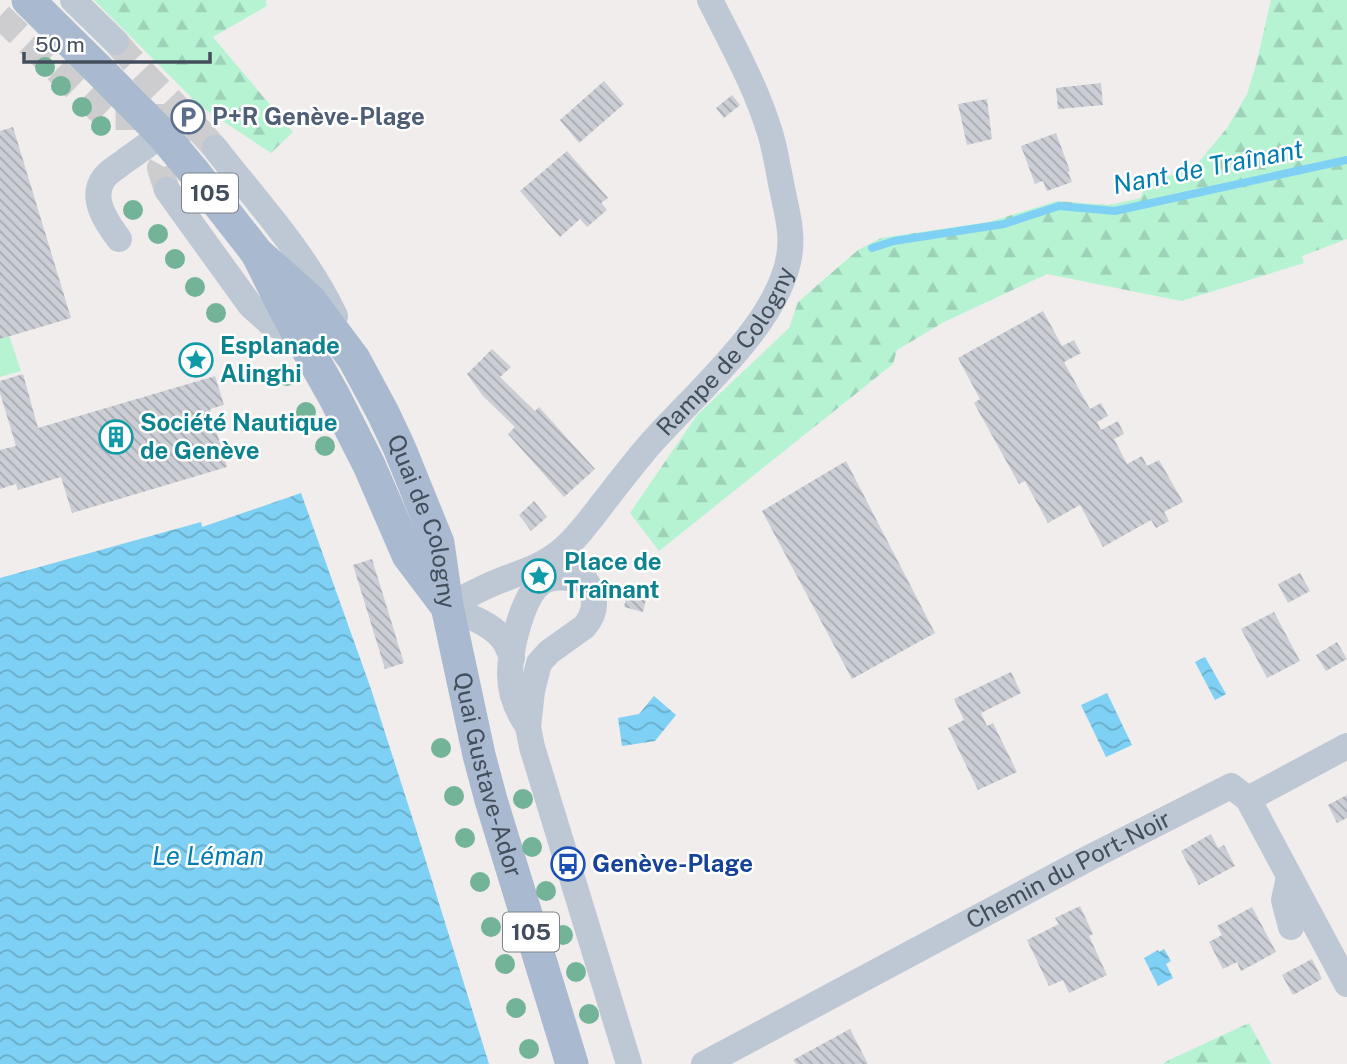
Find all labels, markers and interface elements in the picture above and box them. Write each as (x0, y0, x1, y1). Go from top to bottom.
scale bar (24, 21, 210, 65)
text: 50 m (35, 32, 85, 57)
parking icon: P+R Genève-Plage (169, 98, 207, 136)
place label: P+R Genève-Plage (212, 102, 425, 130)
water label: Nant de Traînant (1110, 133, 1306, 200)
road number: 105 (182, 174, 238, 212)
street label: Rampe de Cologny (650, 263, 799, 441)
place label: Esplanade Alinghi (220, 331, 340, 387)
place icon: Esplanade Alinghi (177, 341, 215, 379)
place label: Société Nautique de Genève (140, 408, 338, 464)
building icon: Société Nautique de Genève (97, 418, 135, 456)
street label: Quai de Cologny (382, 430, 462, 610)
place label: Place de Traînant (564, 547, 662, 603)
place icon: Place de Traînant (520, 557, 558, 595)
street label: Quai Gustave-Ador (449, 669, 529, 880)
street label: Chemin du Port-Noir (961, 804, 1175, 934)
water label: Le Léman (152, 840, 264, 871)
bus stop icon: Genève-Plage (549, 845, 587, 883)
place label: Genève-Plage (592, 849, 753, 877)
road number: 105 (503, 912, 559, 951)

